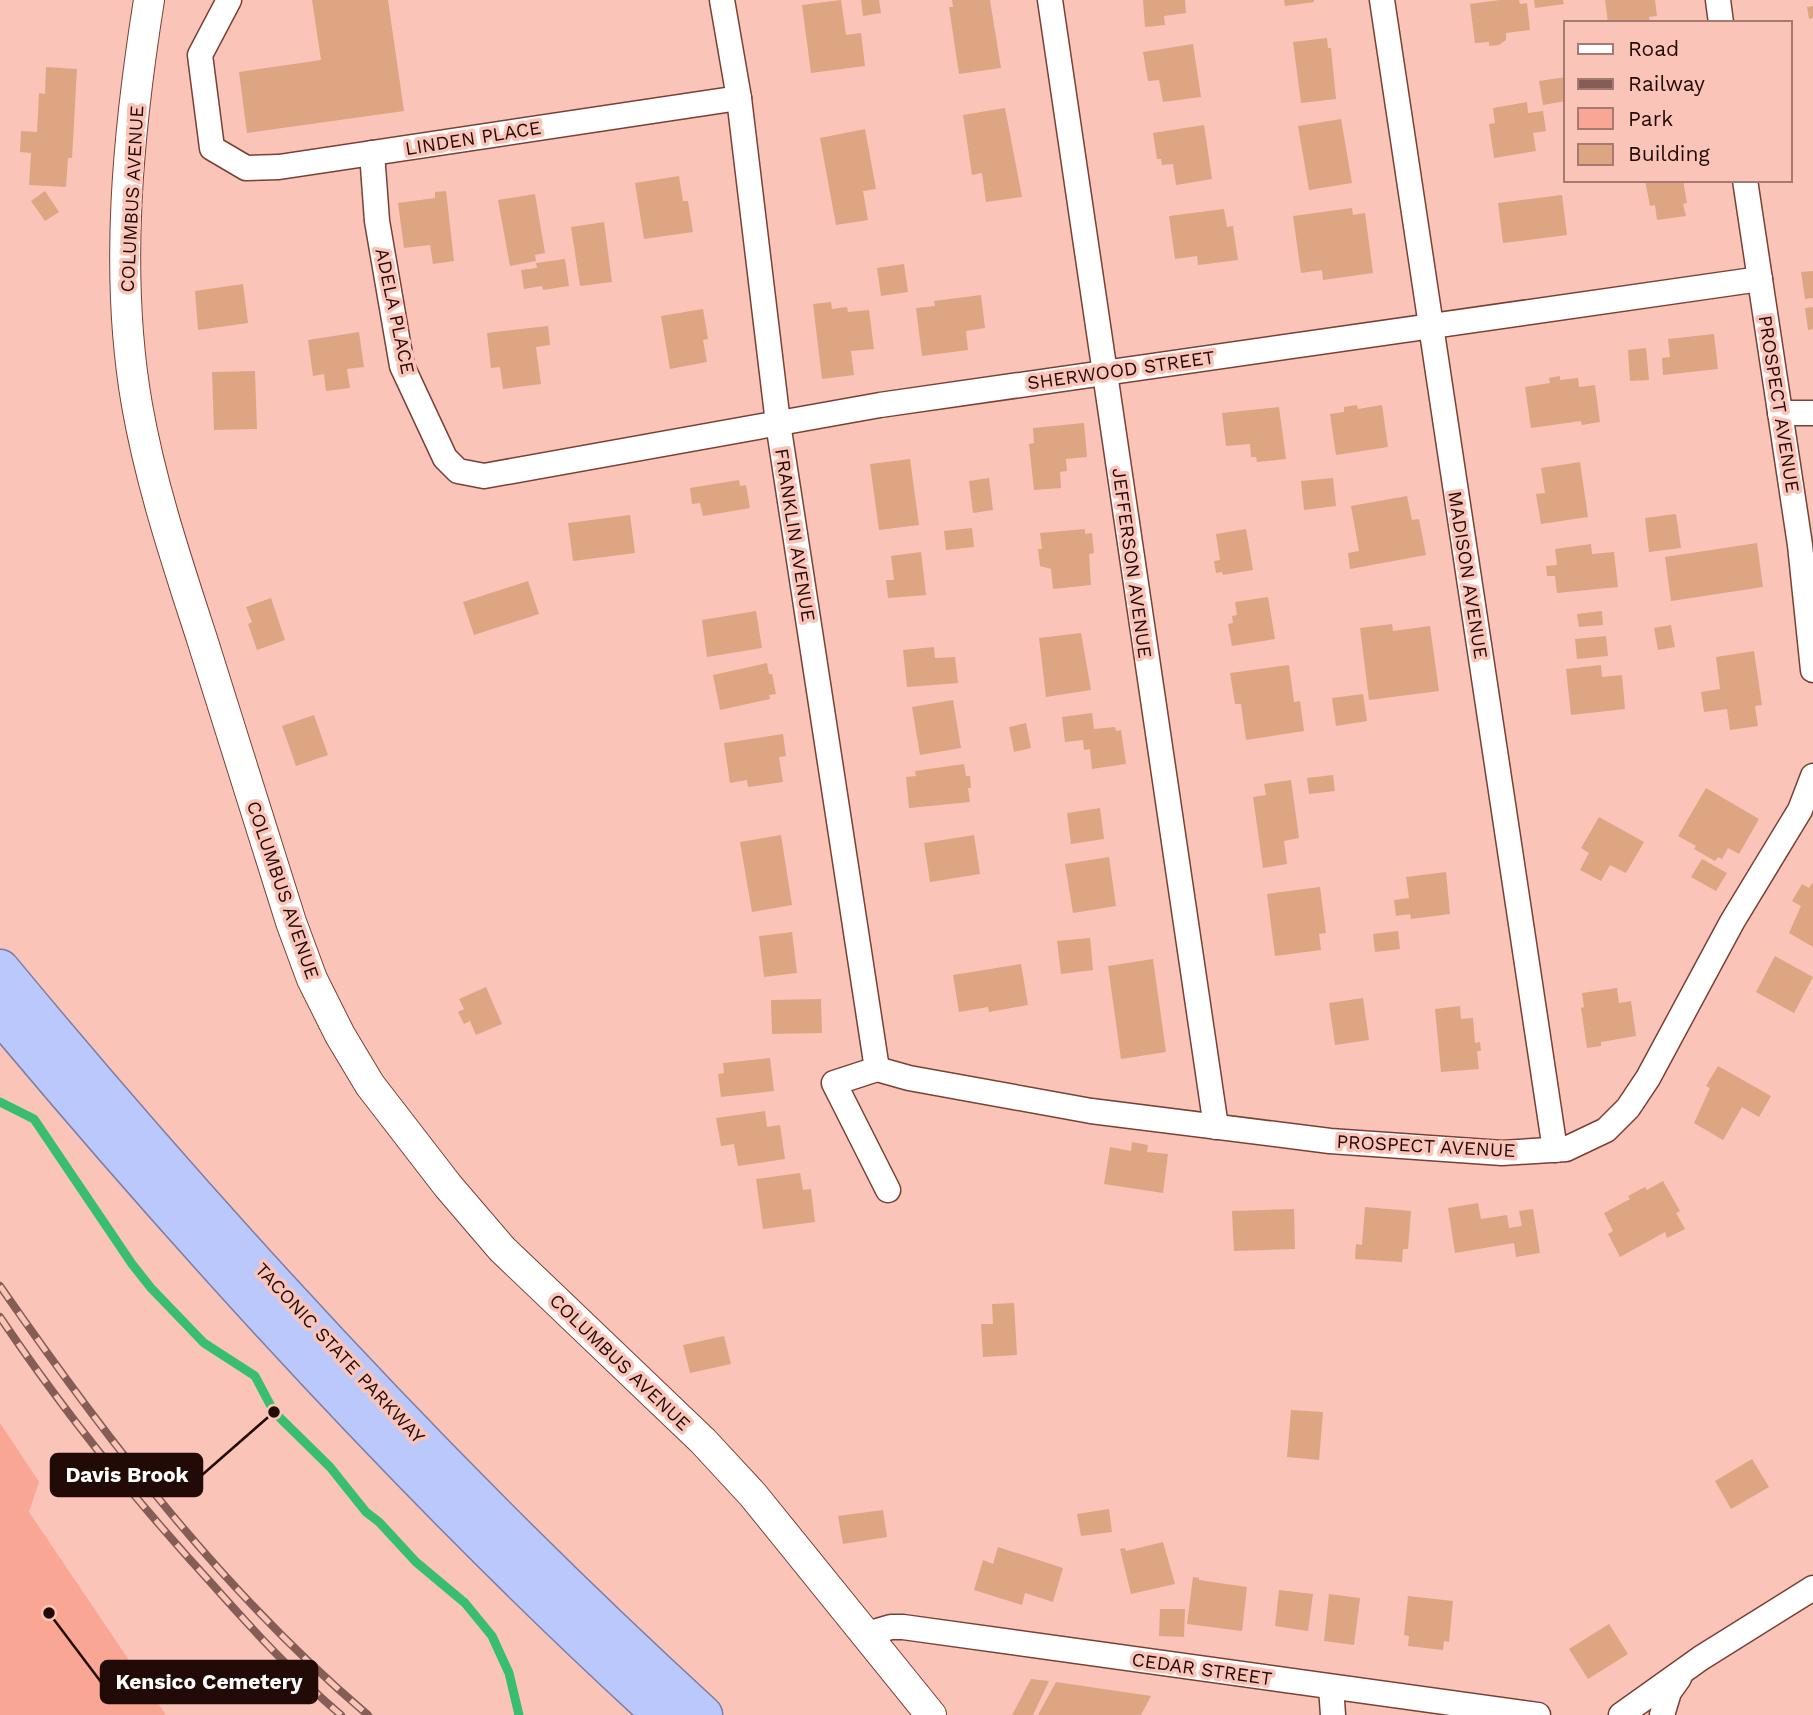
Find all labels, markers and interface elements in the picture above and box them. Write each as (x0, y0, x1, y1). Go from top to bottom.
legend (1564, 21, 1792, 182)
text: Road (1628, 36, 1679, 61)
text: Railway (1628, 71, 1705, 96)
street label: COLUMBUS AVENUE (116, 105, 148, 293)
text: Park (1628, 106, 1673, 131)
street label: LINDEN PLACE (403, 116, 543, 160)
text: Building (1628, 141, 1710, 166)
street label: ADELA PLACE (370, 246, 420, 376)
street label: PROSPECT AVENUE (1754, 314, 1804, 494)
street label: SHERWOOD STREET (1026, 345, 1216, 395)
street label: FRANKLIN AVENUE (770, 447, 820, 623)
street label: JEFFERSON AVENUE (1107, 466, 1157, 660)
street label: MADISON AVENUE (1443, 489, 1493, 661)
street label: COLUMBUS AVENUE (242, 798, 324, 982)
street label: PROSPECT AVENUE (1336, 1130, 1516, 1162)
street label: TACONIC STATE PARKWAY (250, 1258, 430, 1448)
street label: COLUMBUS AVENUE (545, 1289, 695, 1435)
callout: Davis Brook (51, 1454, 202, 1496)
text: Davis Brook (65, 1462, 190, 1487)
street label: CEDAR STREET (1130, 1648, 1274, 1690)
callout: Kensico Cemetery (101, 1661, 317, 1703)
text: Kensico Cemetery (115, 1669, 303, 1694)

